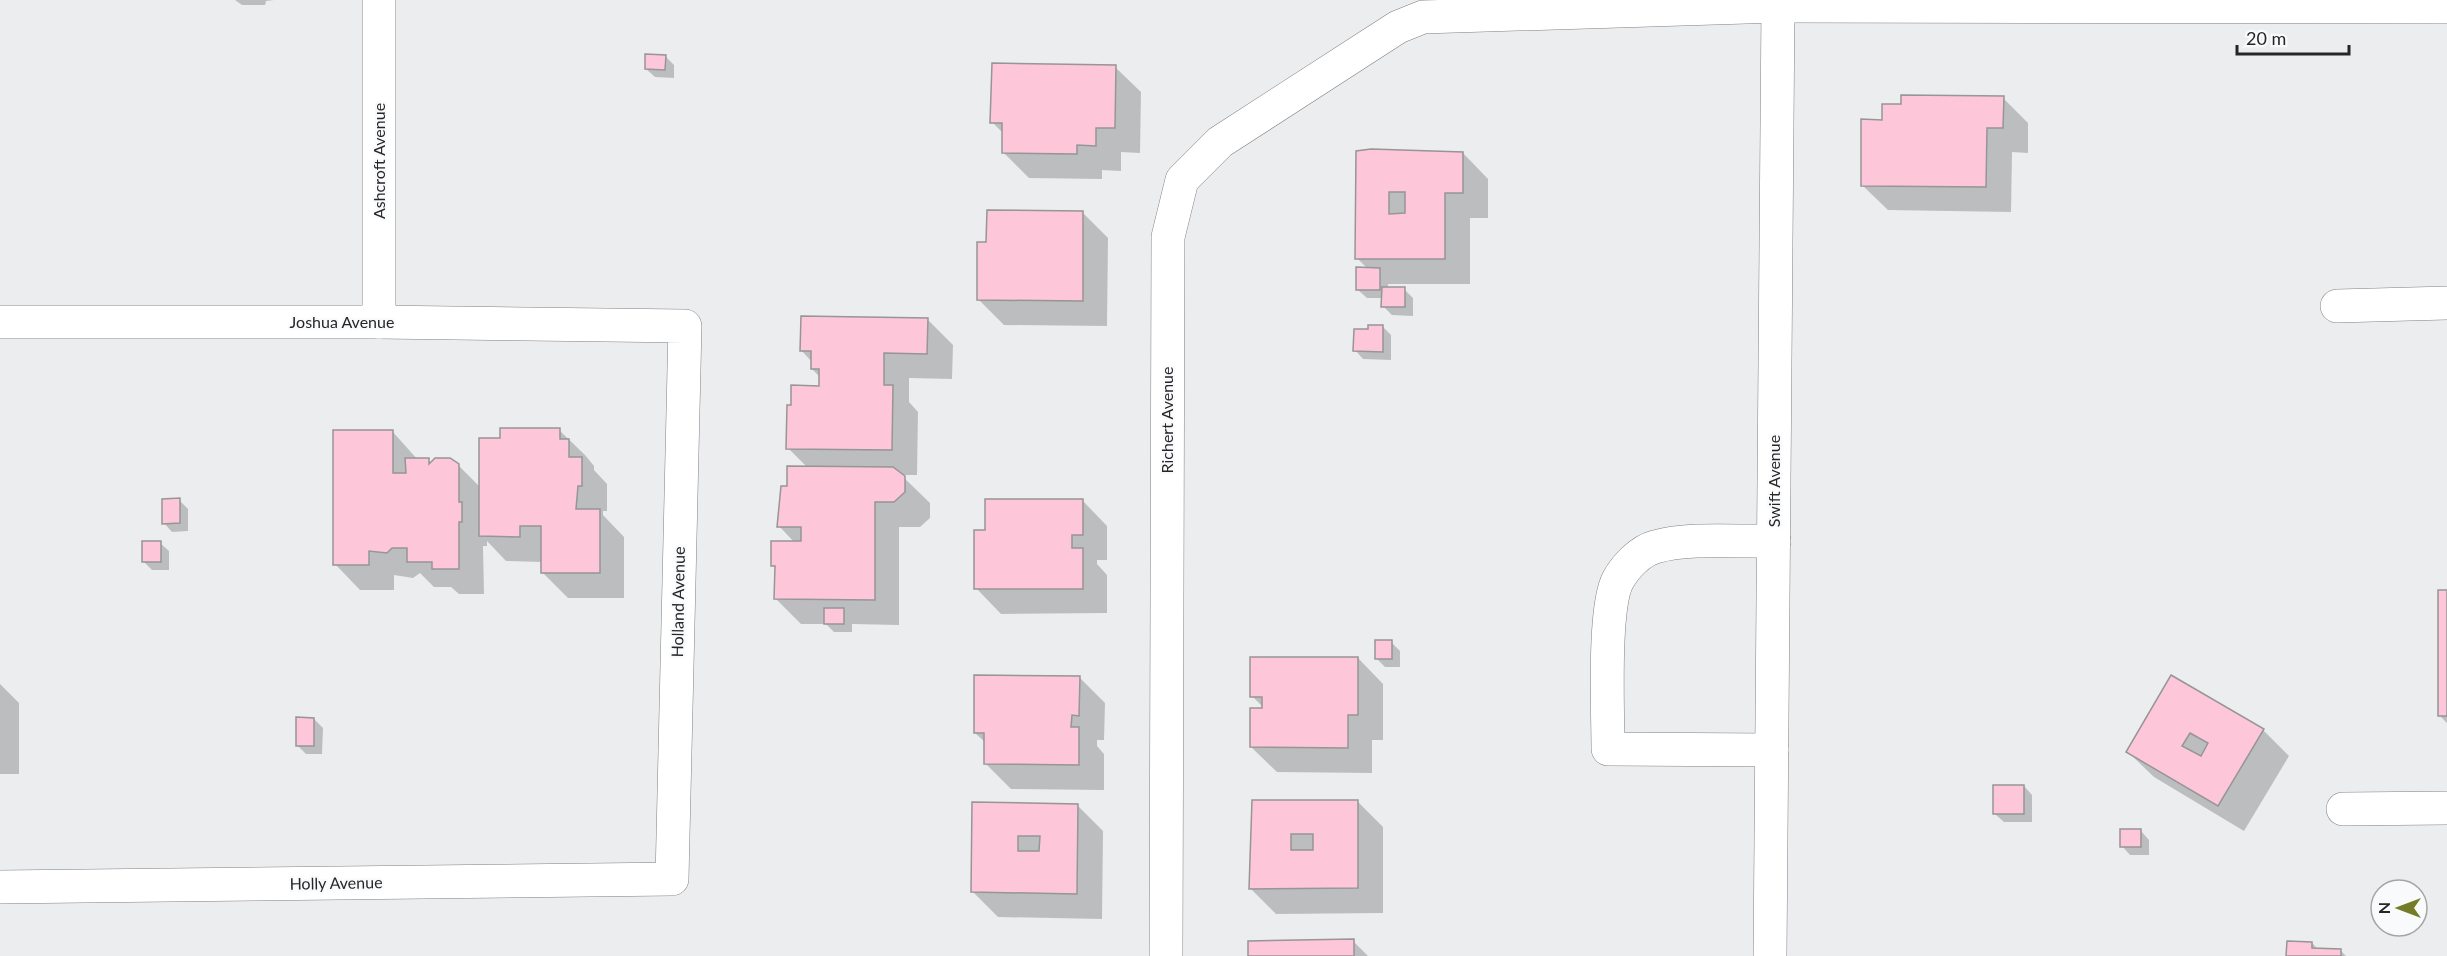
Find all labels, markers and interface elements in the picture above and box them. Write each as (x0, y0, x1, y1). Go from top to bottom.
scale bar (2237, 18, 2350, 56)
text: 20 m (2246, 27, 2286, 49)
street label: Ashcroft Avenue (369, 103, 388, 219)
street label: Joshua Avenue (290, 312, 394, 331)
street label: Richert Avenue (1157, 367, 1176, 473)
street label: Swift Avenue (1764, 435, 1783, 527)
street label: Holland Avenue (667, 546, 688, 658)
street label: Holly Avenue (289, 872, 383, 893)
north arrow (2369, 878, 2429, 938)
text: N (2374, 902, 2393, 914)

